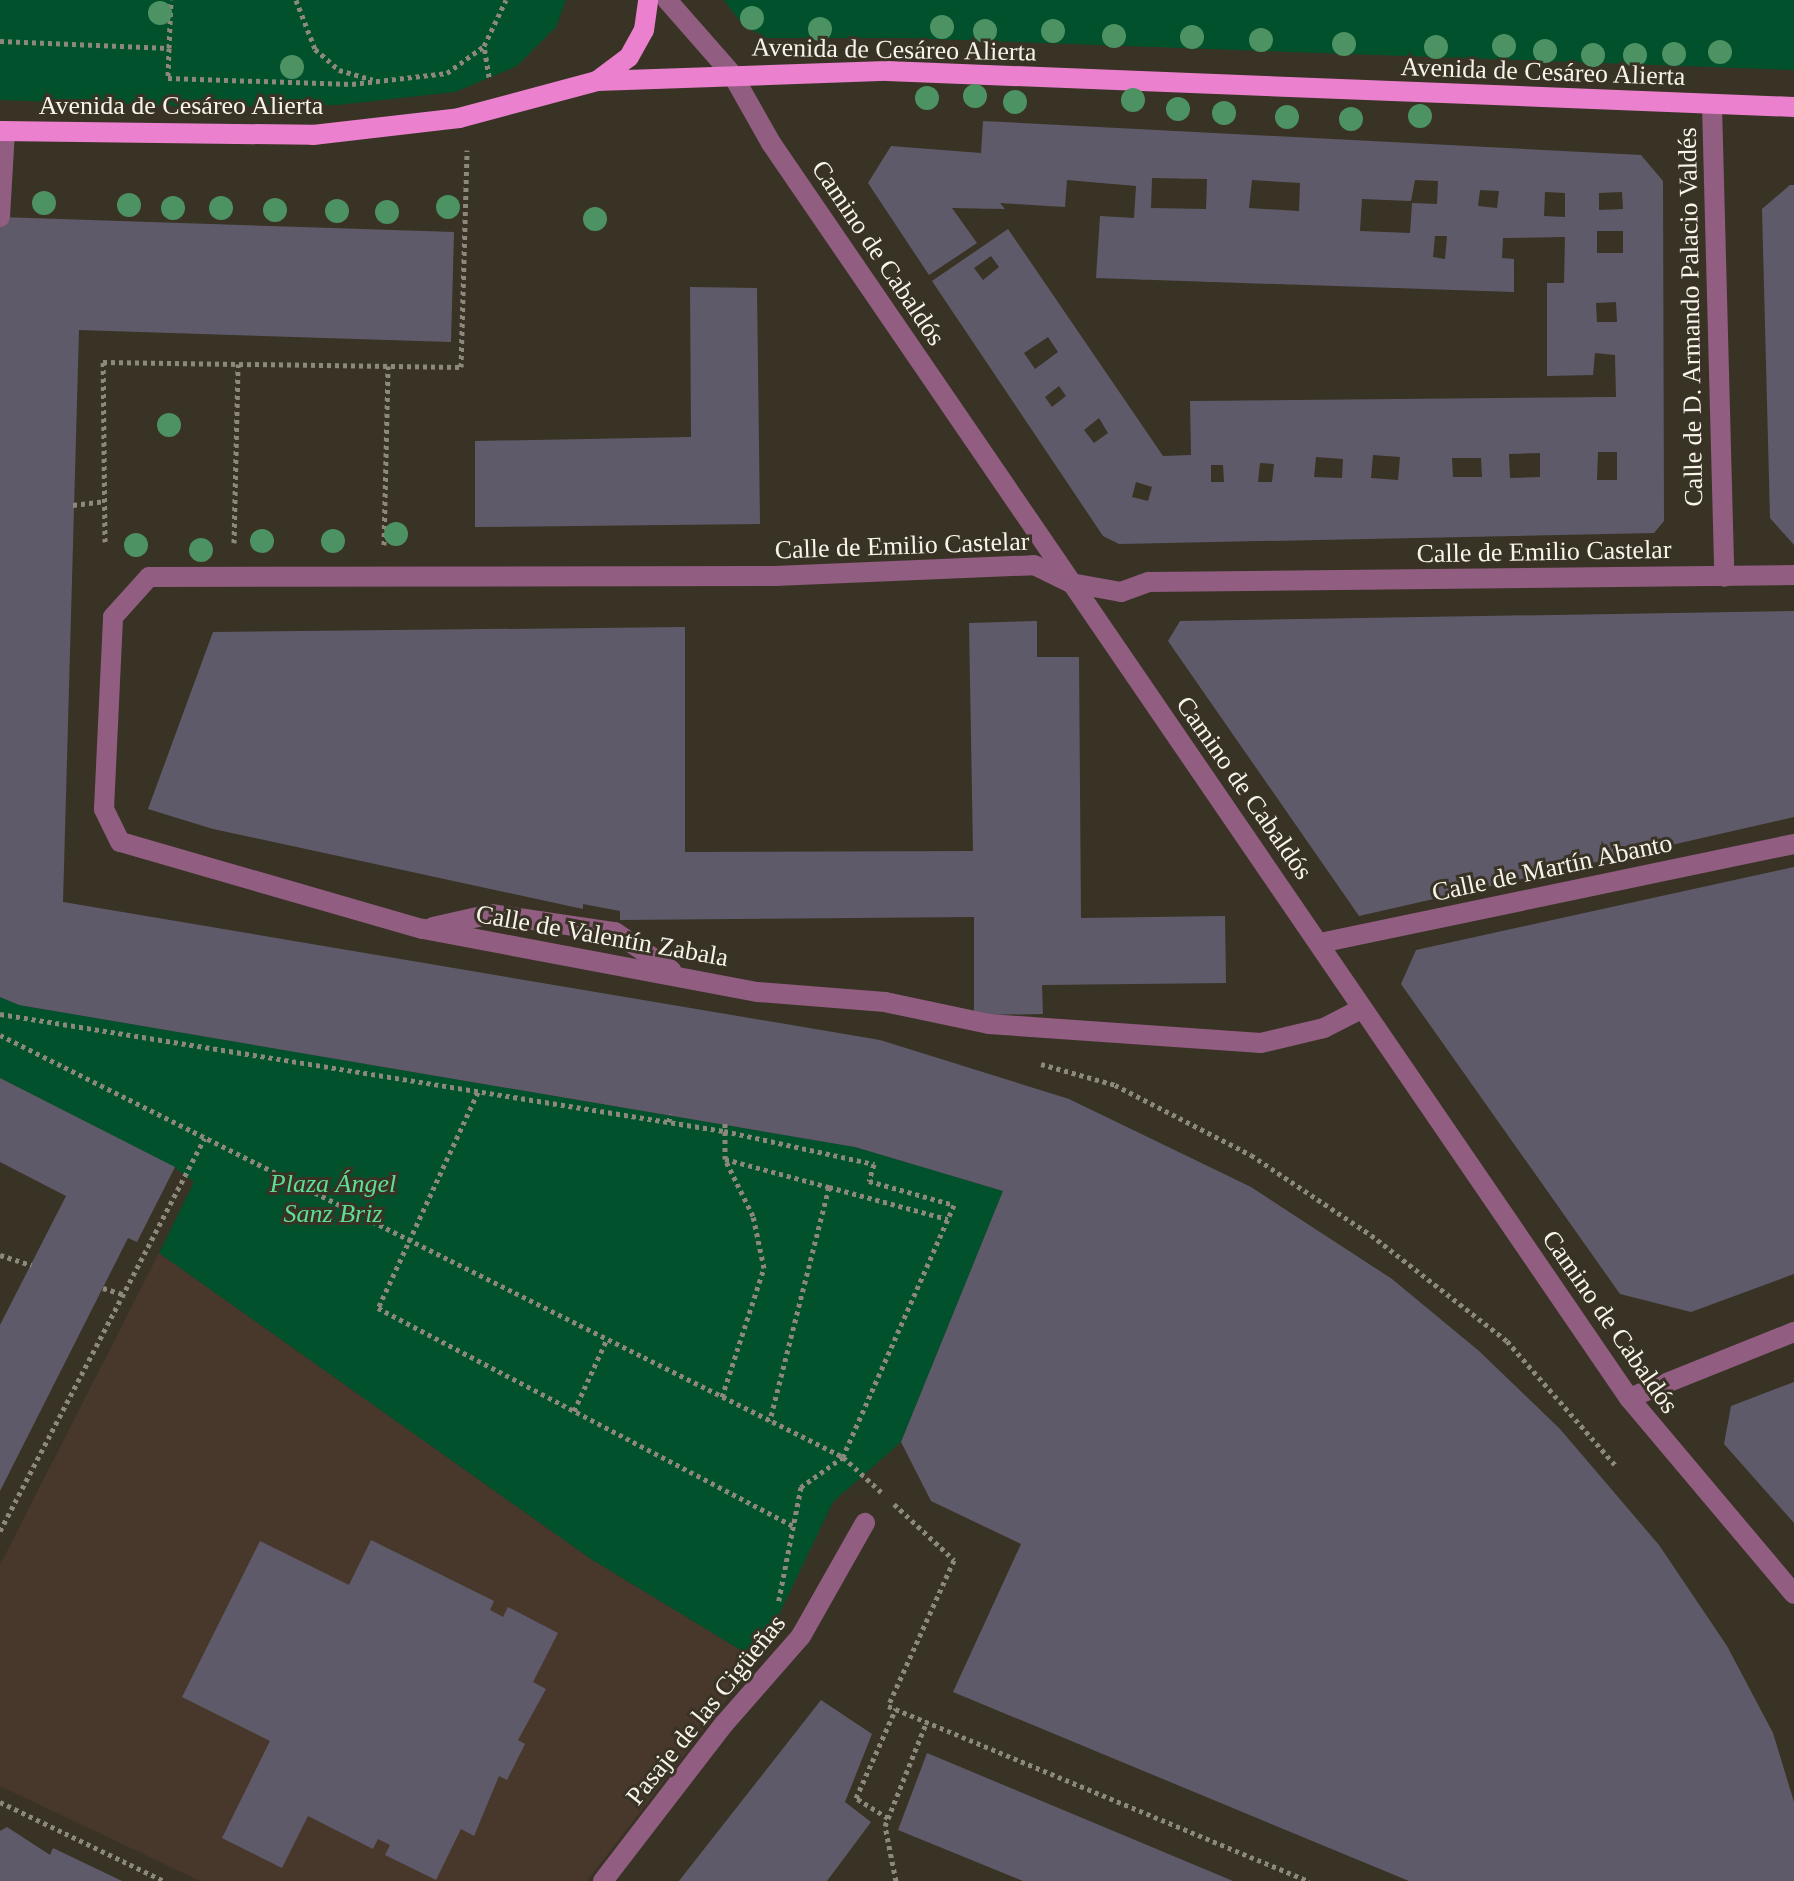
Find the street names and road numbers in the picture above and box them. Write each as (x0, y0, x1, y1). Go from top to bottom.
street label: Avenida de Cesáreo Alierta (751, 32, 1037, 68)
street label: Avenida de Cesáreo Alierta (1399, 51, 1687, 93)
street label: Avenida de Cesáreo Alierta (38, 90, 324, 122)
street label: Calle de D. Armando Palacio Valdés (1672, 126, 1710, 508)
street label: Camino de Cabaldós (804, 154, 952, 352)
street label: Calle de Emilio Castelar (774, 526, 1030, 566)
street label: Calle de Emilio Castelar (1416, 534, 1672, 570)
street label: Camino de Cabaldós (1169, 690, 1319, 886)
street label: Calle de Martín Abanto (1428, 827, 1676, 909)
street label: Calle de Valentín Zabala (473, 898, 731, 974)
street label: Camino de Cabaldós (1535, 1224, 1685, 1420)
street label: Pasaje de las Cigüeñas (620, 1608, 792, 1812)

